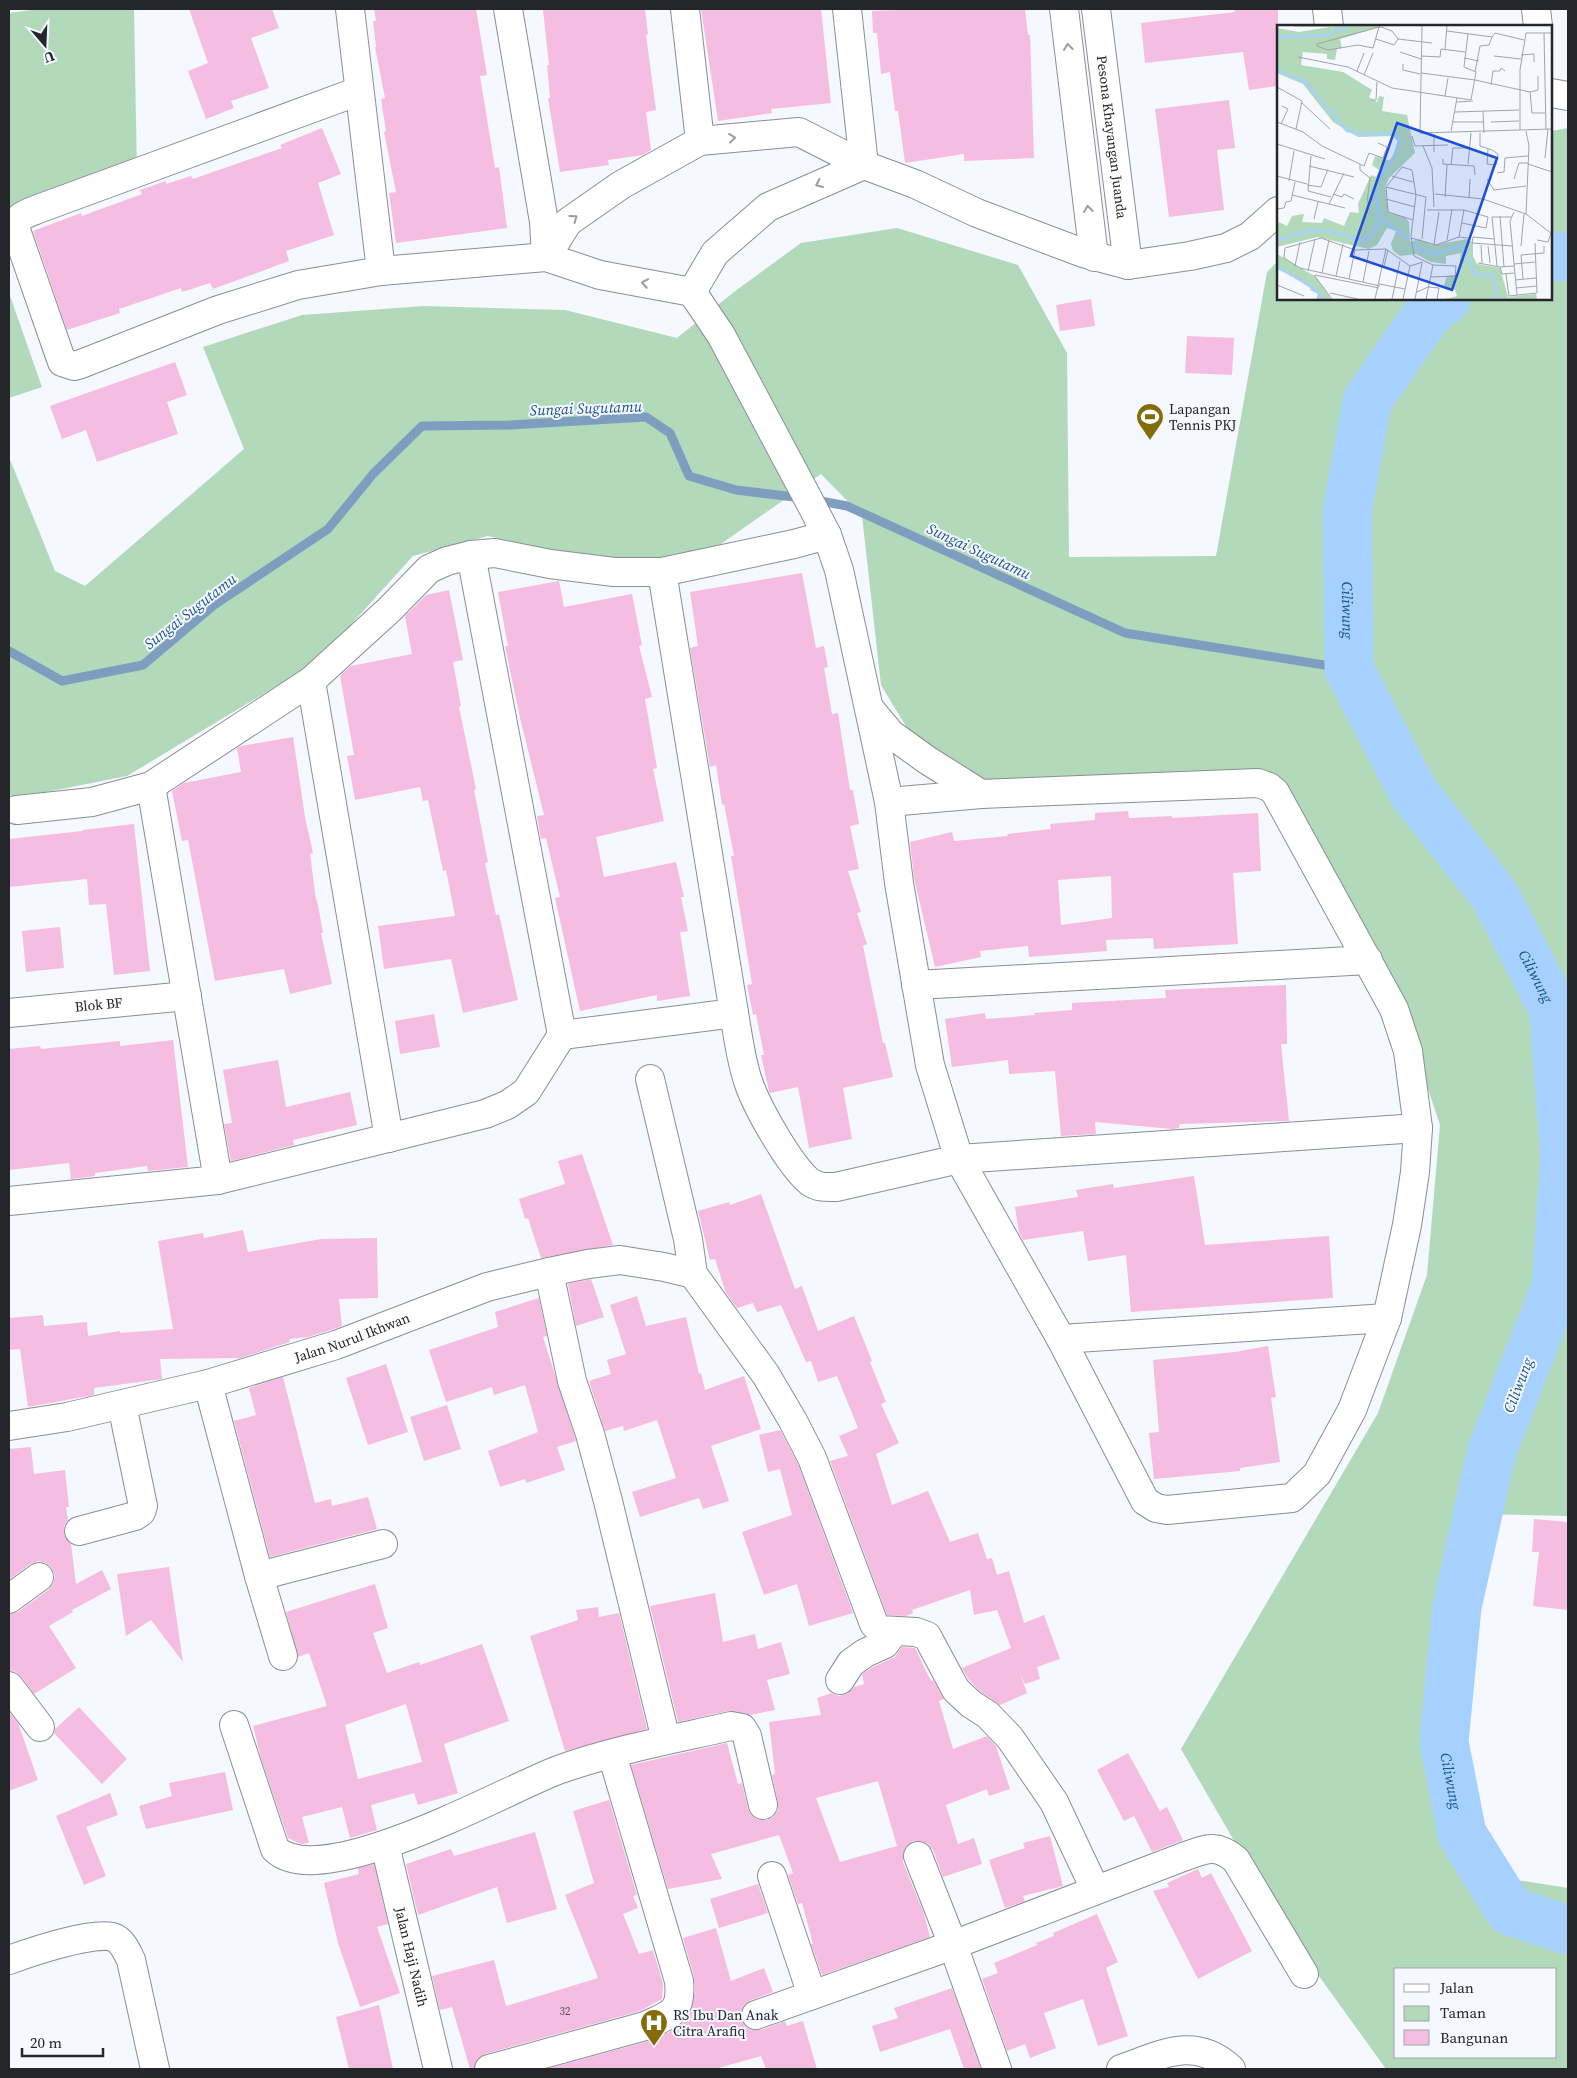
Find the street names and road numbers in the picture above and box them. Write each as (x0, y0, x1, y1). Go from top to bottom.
street label: Pesona Khayangan Juanda (1092, 54, 1132, 221)
street label: Blok BF (74, 992, 123, 1017)
street label: Jalan Nurul Ikhwan (291, 1307, 413, 1367)
street label: Jalan Haji Nadih (390, 1904, 433, 2009)

